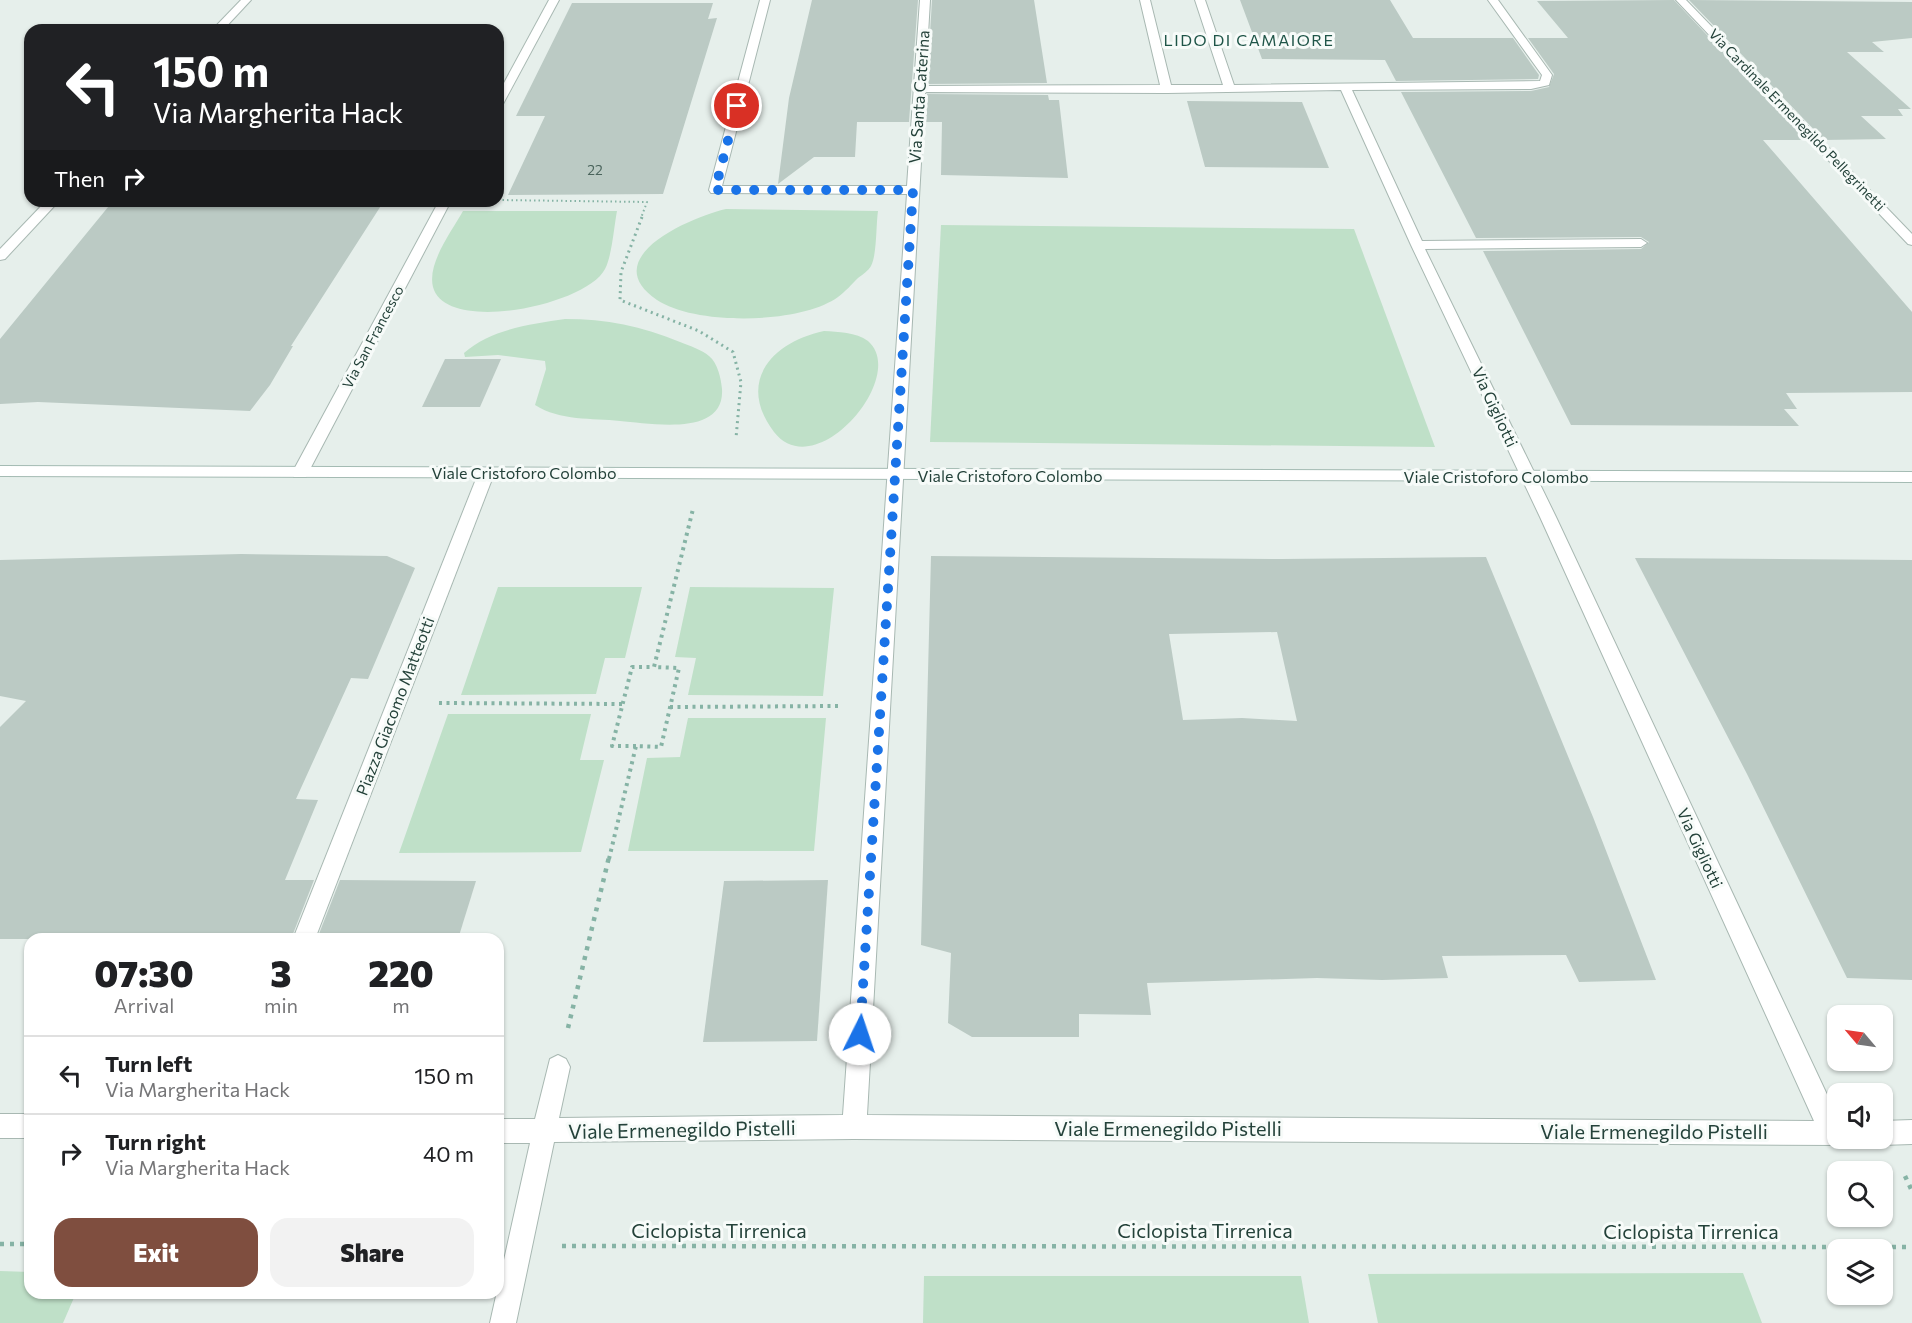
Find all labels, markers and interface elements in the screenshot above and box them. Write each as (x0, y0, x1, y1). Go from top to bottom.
street label: Via Cardinale Ermenegildo Pellegrinetti (1706, 25, 1889, 214)
street label: Via Santa Caterina (904, 30, 933, 164)
district label: LIDO DI CAMAIORE (1164, 30, 1335, 49)
text: 150 m (153, 44, 269, 96)
icon: left (54, 48, 132, 126)
pin (711, 80, 762, 131)
icon: arrive (720, 89, 753, 122)
text: Via Margherita Hack (153, 96, 403, 129)
house number: 22 (587, 161, 603, 178)
icon: right (117, 162, 150, 195)
text: Then (54, 165, 105, 192)
street label: Via San Francesco (338, 282, 407, 391)
street label: Via Gigliotti (1469, 364, 1522, 450)
street label: Viale Cristoforo Colombo (432, 463, 616, 482)
street label: Viale Cristoforo Colombo (918, 466, 1102, 485)
street label: Viale Cristoforo Colombo (1404, 467, 1588, 486)
street label: Piazza Giacomo Matteotti (352, 614, 437, 798)
street label: Via Gigliotti (1674, 805, 1727, 891)
text: 07:30 (94, 950, 194, 994)
text: 3 (270, 950, 292, 994)
text: 220 (368, 950, 434, 994)
text: Arrival (114, 993, 174, 1017)
text: min (264, 993, 298, 1017)
text: m (392, 993, 410, 1017)
position arrow (828, 1002, 892, 1066)
north arrow (1827, 1005, 1893, 1071)
map controls (1827, 1005, 1893, 1305)
text: Turn left (105, 1050, 192, 1077)
icon: left (54, 1059, 87, 1092)
text: 150 m (414, 1062, 474, 1089)
text: Via Margherita Hack (105, 1077, 290, 1101)
button: sound (1827, 1083, 1893, 1149)
street label: Viale Ermenegildo Pistelli (568, 1115, 796, 1143)
street label: Viale Ermenegildo Pistelli (1054, 1116, 1282, 1140)
street label: Viale Ermenegildo Pistelli (1540, 1119, 1768, 1143)
text: Turn right (105, 1128, 206, 1155)
icon: right (54, 1137, 87, 1170)
text: 40 m (423, 1140, 474, 1167)
text: Via Margherita Hack (105, 1155, 290, 1179)
button: search (1827, 1161, 1893, 1227)
button: Exit (54, 1218, 258, 1287)
button: Share (270, 1218, 474, 1287)
street label: Ciclopista Tirrenica (631, 1218, 807, 1242)
street label: Ciclopista Tirrenica (1117, 1218, 1293, 1242)
street label: Ciclopista Tirrenica (1603, 1219, 1779, 1243)
button: layers (1827, 1239, 1893, 1305)

